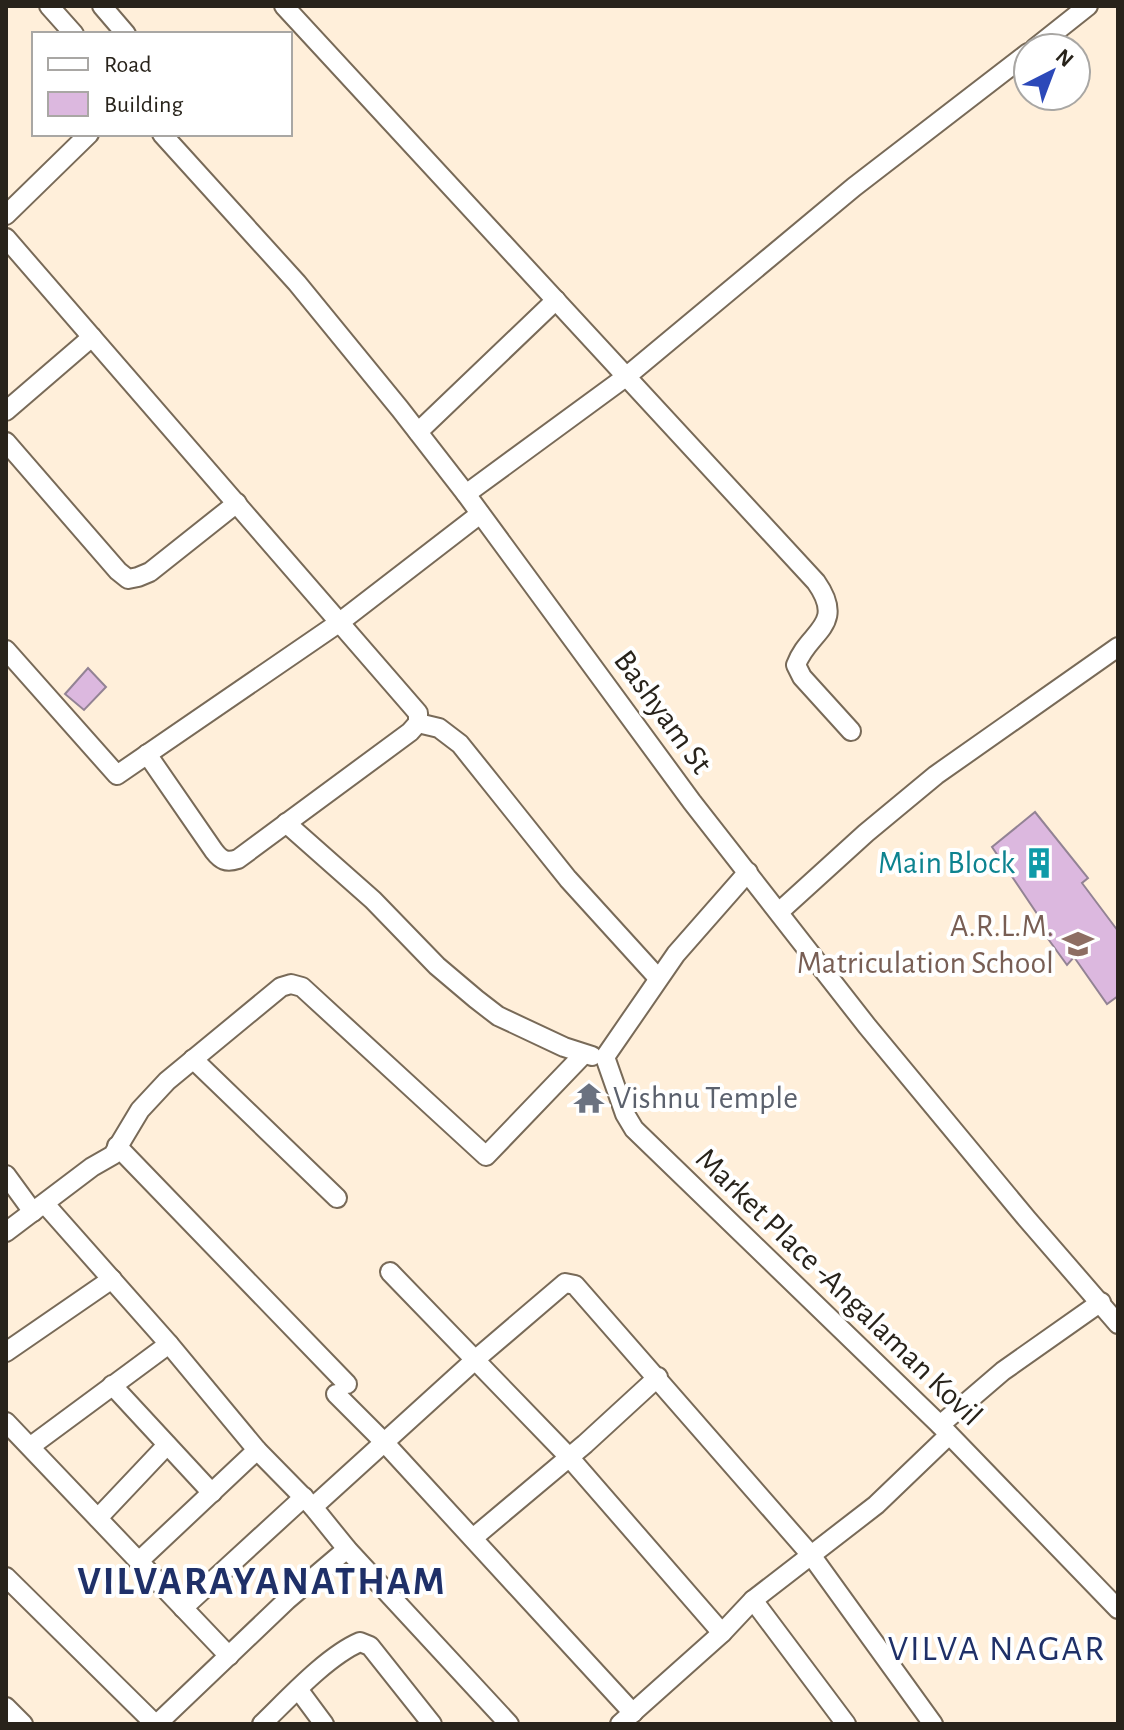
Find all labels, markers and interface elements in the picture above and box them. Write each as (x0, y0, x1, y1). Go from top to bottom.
legend (32, 32, 292, 136)
north arrow (1012, 32, 1092, 112)
text: N (1052, 45, 1078, 71)
text: Road (104, 53, 152, 77)
text: Building (104, 93, 183, 117)
street label: Bashyam St (608, 644, 718, 780)
building icon: Main Block (1022, 846, 1056, 880)
place label: Main Block (878, 847, 1015, 879)
place label: A.R.L.M. Matriculation School (797, 910, 1054, 979)
school or university icon: A.R.L.M. Matriculation School (1061, 927, 1095, 961)
temple icon: Vishnu Temple (572, 1081, 606, 1115)
place label: Vishnu Temple (613, 1082, 798, 1114)
street label: Market Place -Angalaman Kovil (690, 1142, 988, 1432)
district label: VILVARAYANATHAM (77, 1562, 447, 1602)
district label: VILVA NAGAR (888, 1631, 1106, 1667)

